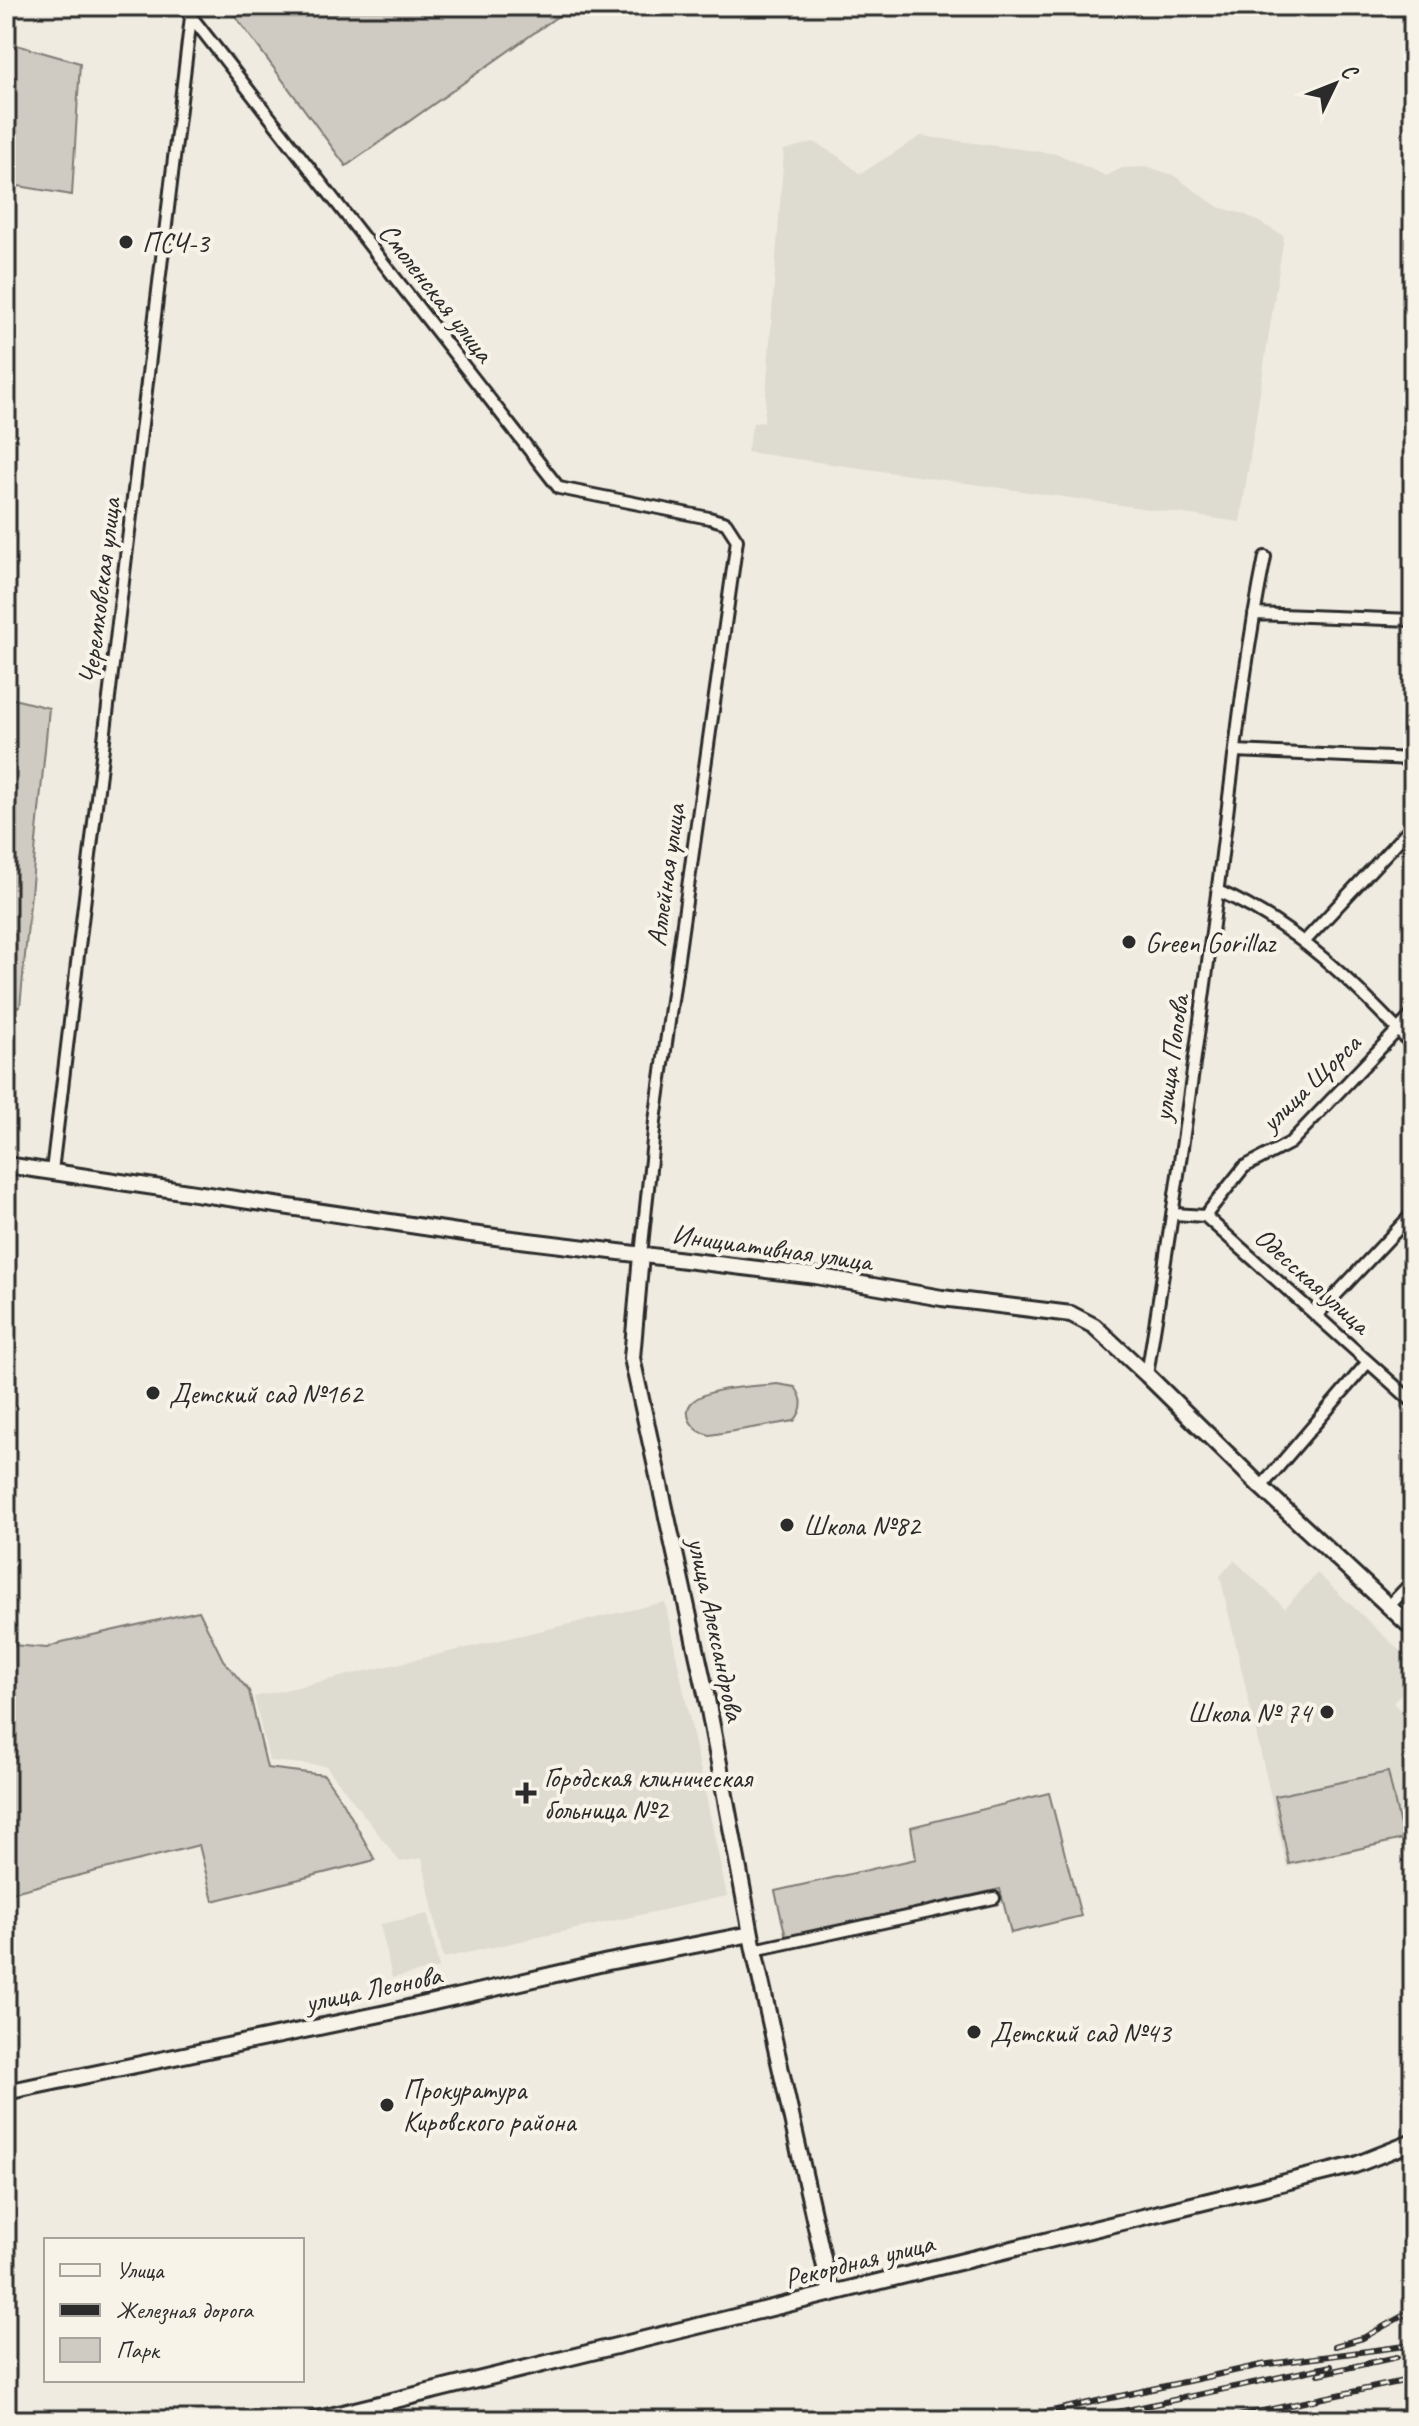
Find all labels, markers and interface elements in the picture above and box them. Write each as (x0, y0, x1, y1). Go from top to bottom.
north arrow (1295, 44, 1375, 124)
text: С (1335, 58, 1365, 87)
street label: Смоленская улица (371, 216, 503, 370)
place label: ПСЧ-3 (142, 225, 211, 260)
marker: ПСЧ-3 (117, 233, 135, 251)
street label: Черемховская улица (71, 494, 128, 686)
street label: Аллейная улица (638, 800, 693, 948)
place label: Green Gorillaz (1145, 925, 1277, 960)
marker: Green Gorillaz (1120, 933, 1138, 951)
street label: улица Попова (1144, 990, 1197, 1125)
street label: улица Щорса (1251, 1025, 1369, 1140)
street label: Инициативная улица (670, 1216, 877, 1279)
street label: Одесская улица (1248, 1219, 1380, 1343)
place label: Детский сад №162 (169, 1376, 365, 1411)
marker: Детский сад №162 (144, 1384, 162, 1402)
place label: Школа №82 (803, 1508, 922, 1543)
marker: Школа №82 (778, 1516, 796, 1534)
street label: улица Александрова (680, 1532, 753, 1726)
place label: Школа № 74 (1187, 1695, 1313, 1730)
marker: Школа № 74 (1318, 1703, 1336, 1721)
place label: Городская клиническая больница №2 (544, 1760, 754, 1827)
marker: Городская клиническая больница №2 (515, 1782, 537, 1804)
street label: улица Леонова (300, 1957, 446, 2020)
place label: Детский сад №43 (990, 2015, 1173, 2050)
marker: Детский сад №43 (965, 2023, 983, 2041)
place label: Прокуратура Кировского района (403, 2072, 577, 2139)
marker: Прокуратура Кировского района (378, 2096, 396, 2114)
street label: Рекордная улица (781, 2225, 939, 2296)
legend (44, 2238, 304, 2382)
text: Улица (116, 2255, 165, 2285)
text: Железная дорога (116, 2295, 254, 2325)
text: Парк (116, 2335, 161, 2365)

